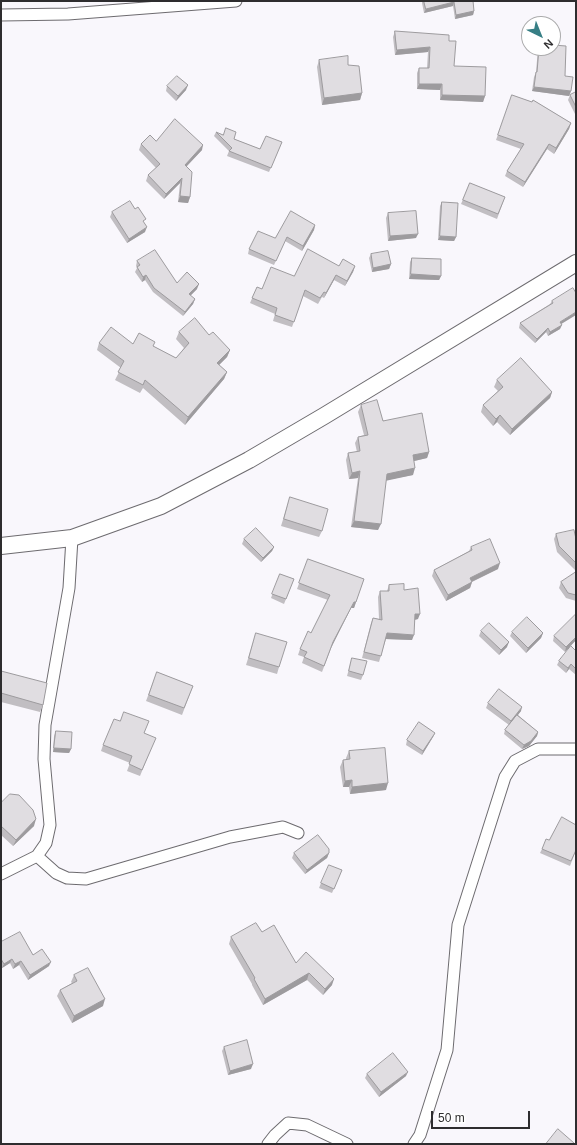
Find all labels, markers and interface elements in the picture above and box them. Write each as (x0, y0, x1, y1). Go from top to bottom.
north arrow (521, 16, 561, 56)
text: N (542, 37, 556, 51)
scale bar (433, 1103, 532, 1129)
text: 50 m (438, 1111, 465, 1125)

